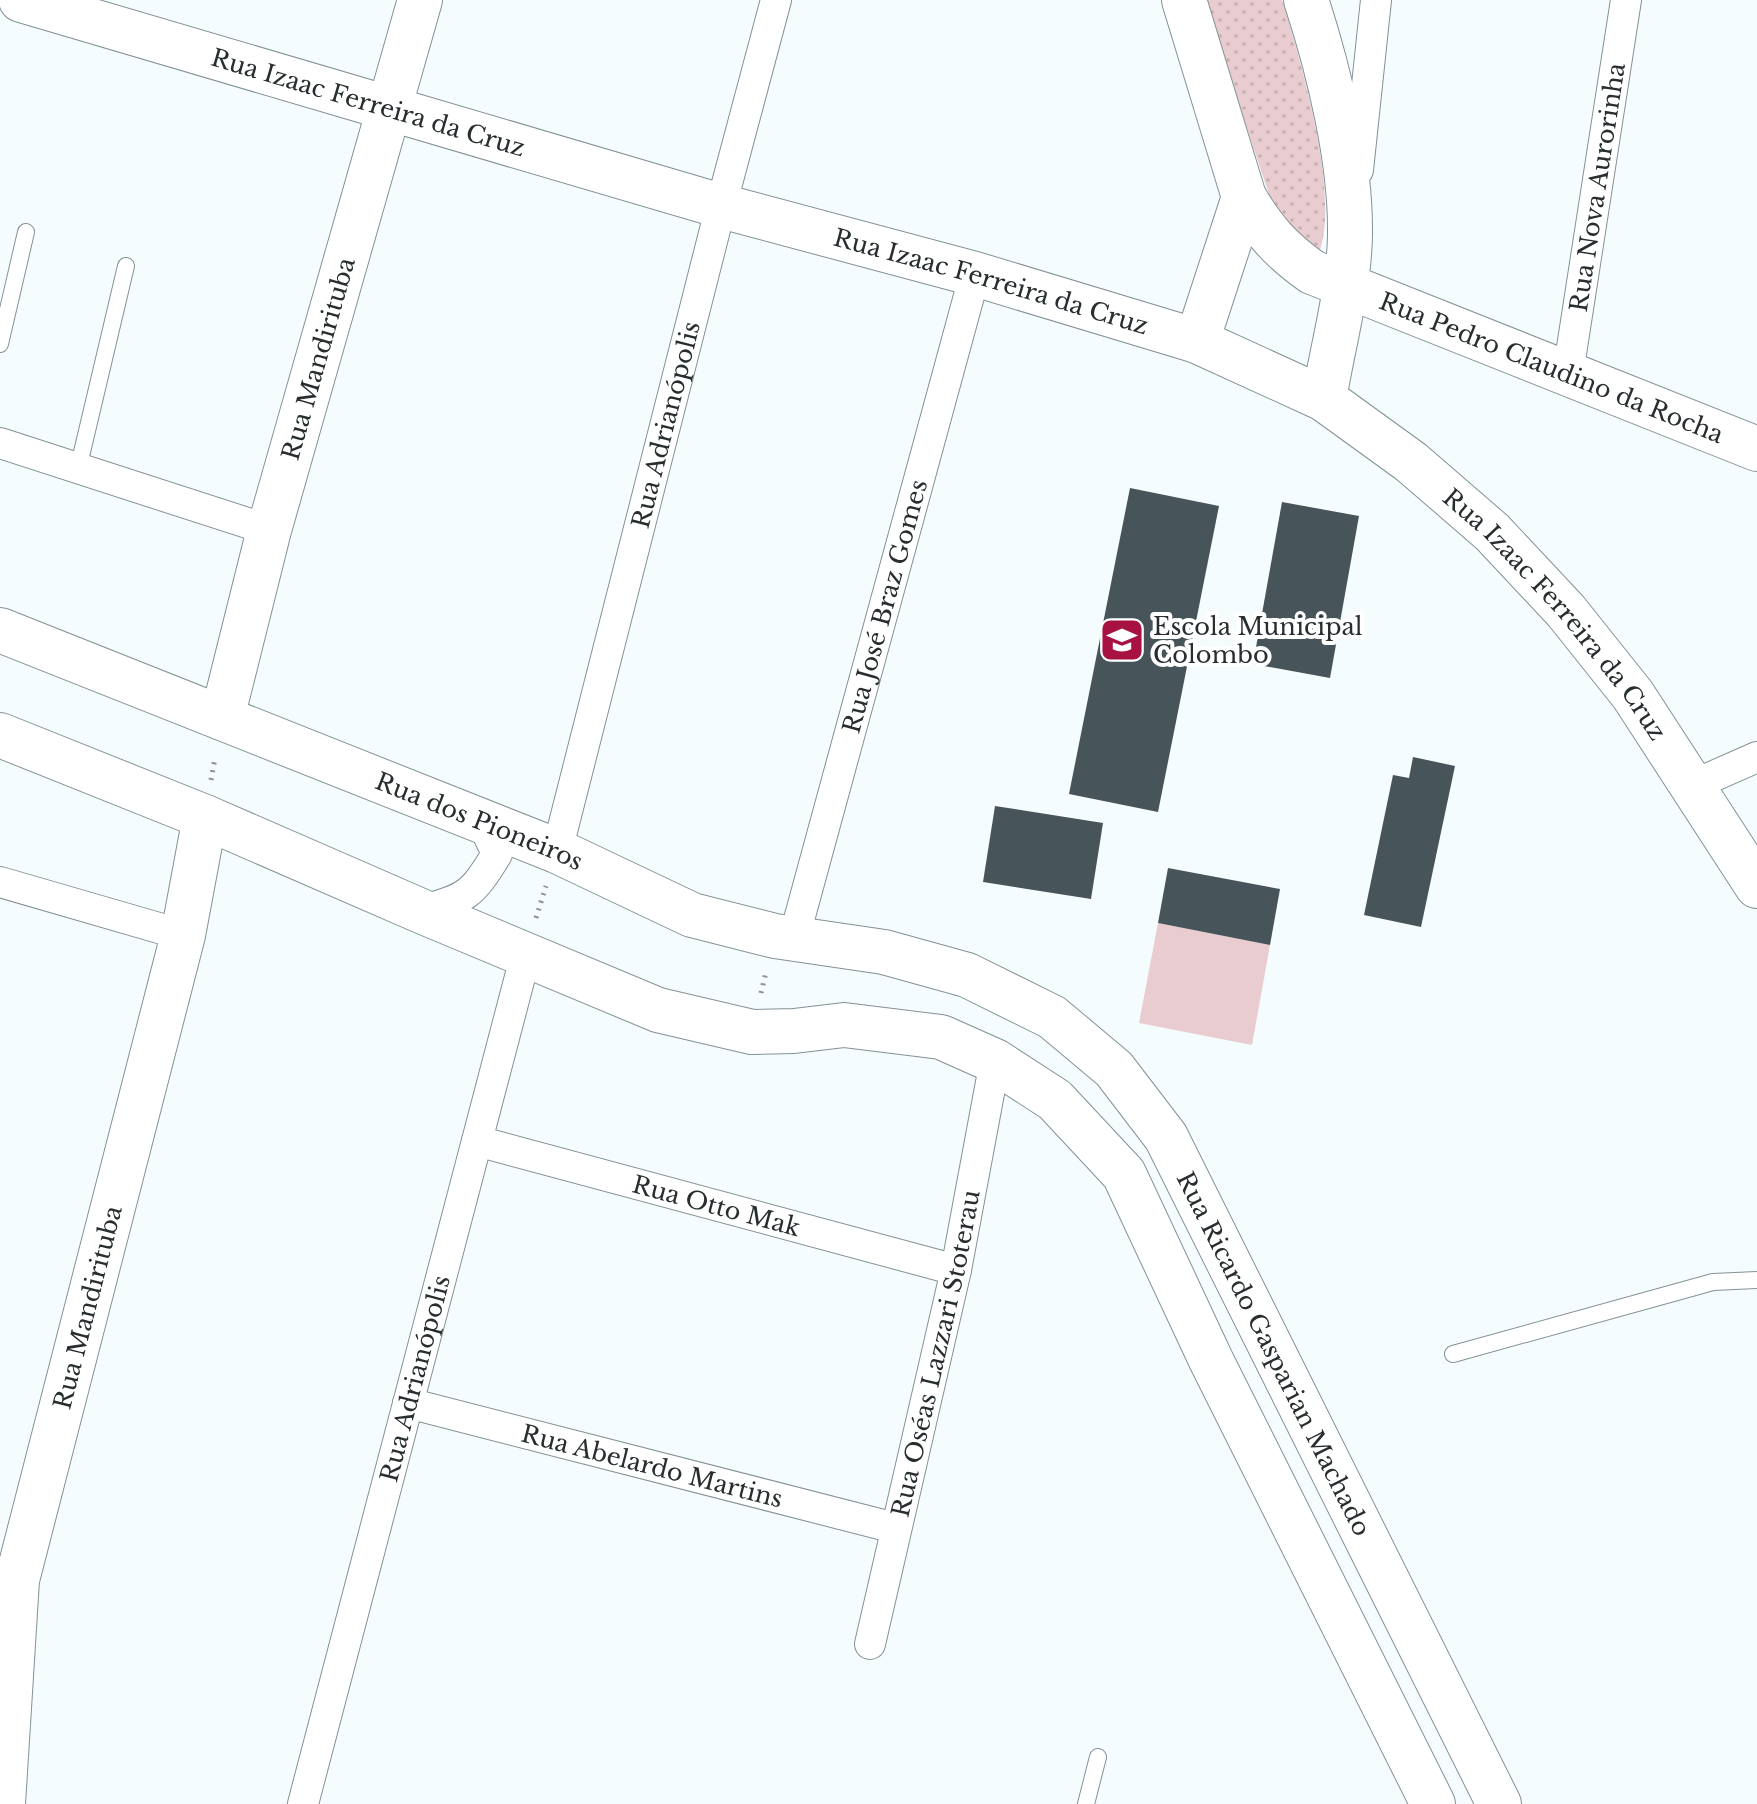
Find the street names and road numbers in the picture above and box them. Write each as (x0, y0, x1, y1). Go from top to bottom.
street label: Rua Izaac Ferreira da Cruz (208, 42, 529, 162)
street label: Rua Nova Aurorinha (1563, 60, 1631, 314)
street label: Rua Izaac Ferreira da Cruz (831, 222, 1152, 340)
street label: Rua Mandirituba (275, 253, 361, 463)
street label: Rua Pedro Claudino da Rocha (1375, 286, 1728, 449)
street label: Rua Adrianópolis (625, 318, 706, 531)
street label: Rua José Braz Gomes (836, 476, 933, 736)
street label: Rua Izaac Ferreira da Cruz (1437, 482, 1673, 745)
street label: Rua dos Pioneiros (371, 766, 588, 876)
street label: Rua Ricardo Gasparian Machado (1171, 1167, 1377, 1541)
street label: Rua Otto Mak (629, 1169, 804, 1242)
street label: Rua Oséas Lazzari Stoterau (885, 1187, 985, 1520)
street label: Rua Mandirituba (47, 1202, 127, 1412)
street label: Rua Adrianópolis (374, 1272, 456, 1485)
street label: Rua Abelardo Martins (518, 1418, 786, 1513)

